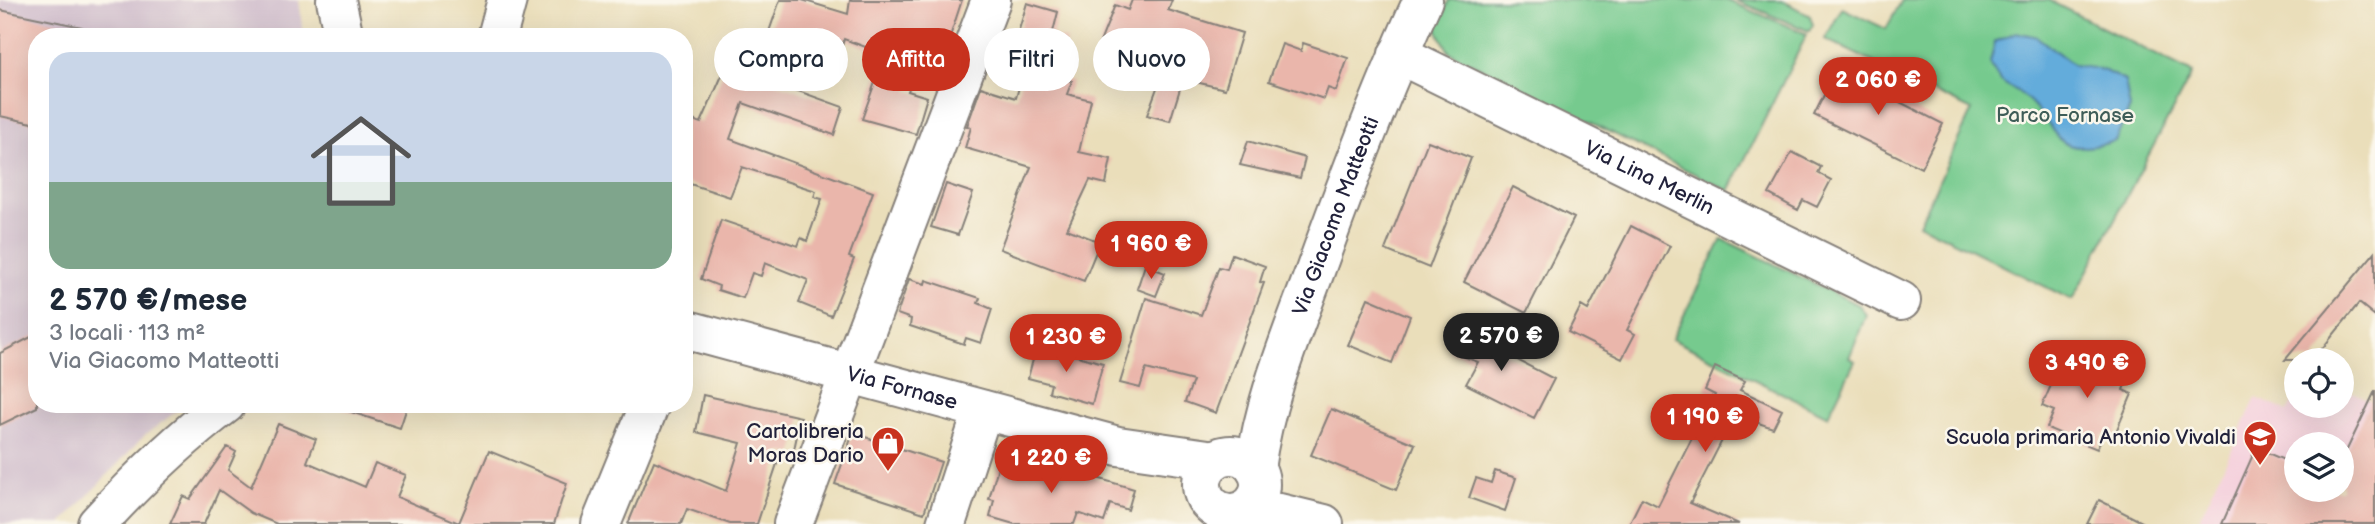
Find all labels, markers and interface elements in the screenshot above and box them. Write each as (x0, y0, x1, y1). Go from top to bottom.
chip: Compra (714, 28, 848, 91)
chip: Affitta (862, 28, 970, 91)
chip: Filtri (984, 28, 1079, 91)
chip: Nuovo (1093, 28, 1210, 91)
pin: 2 060 € (1813, 58, 1943, 117)
text: 2 060 € (1835, 66, 1921, 94)
icon: home (298, 98, 424, 224)
park label: Parco Fornase (1996, 103, 2134, 128)
street label: Via Giacomo Matteotti (1287, 113, 1384, 319)
street label: Via Lina Merlin (1580, 135, 1718, 220)
pin: 1 960 € (1086, 222, 1216, 281)
text: 1 960 € (1110, 230, 1192, 258)
text: 2 570 €/mese (49, 283, 247, 319)
pin: 1 230 € (1001, 314, 1131, 374)
pin: 2 570 € (1436, 314, 1566, 373)
text: 3 locali · 113 m² (49, 319, 205, 347)
text: 2 570 € (1459, 322, 1543, 350)
text: 1 230 € (1026, 323, 1106, 351)
pin: 3 490 € (2022, 340, 2152, 400)
text: Via Giacomo Matteotti (49, 347, 279, 375)
map controls (2284, 348, 2354, 502)
button: locate (2284, 348, 2354, 418)
text: 3 490 € (2045, 349, 2129, 377)
street label: Via Fornase (844, 361, 960, 415)
pin: 1 190 € (1640, 394, 1770, 454)
text: 1 190 € (1667, 403, 1743, 431)
school or university icon: Scuola primaria Antonio Vivaldi (2241, 418, 2279, 467)
place label: Cartolibreria Moras Dario (746, 419, 864, 468)
shop icon: Cartolibreria Moras Dario (869, 424, 907, 473)
place label: Scuola primaria Antonio Vivaldi (1946, 425, 2236, 450)
button: layers (2284, 432, 2354, 502)
pin: 1 220 € (986, 435, 1116, 495)
text: 1 220 € (1011, 444, 1091, 472)

